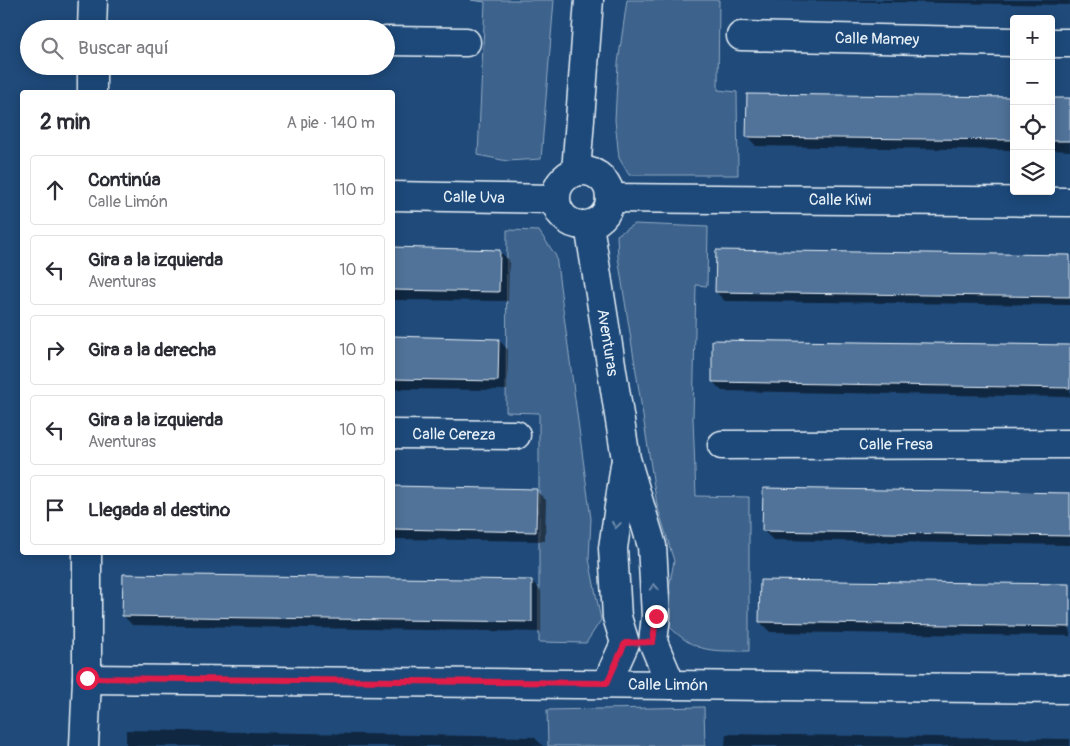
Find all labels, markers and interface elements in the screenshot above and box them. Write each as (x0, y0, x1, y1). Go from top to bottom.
map controls (1010, 15, 1055, 195)
button: + (1010, 15, 1055, 60)
search box (20, 20, 395, 75)
street label: Calle Mamey (835, 28, 919, 50)
icon: search (38, 34, 66, 62)
text: Buscar aquí (78, 36, 169, 60)
button: − (1010, 60, 1055, 105)
button: locate (1010, 105, 1055, 150)
text: 2 min (40, 109, 90, 136)
text: A pie · 140 m (287, 113, 375, 133)
button: layers (1010, 150, 1055, 195)
text: Continúa (88, 168, 161, 192)
icon: ahead (41, 176, 69, 204)
text: 110 m (333, 180, 374, 200)
street label: Calle Uva (443, 187, 505, 208)
street label: Calle Kiwi (809, 190, 871, 210)
text: Calle Limón (88, 192, 168, 212)
text: Gira a la izquierda (88, 248, 223, 272)
icon: left (41, 256, 69, 284)
text: 10 m (339, 260, 374, 280)
text: Aventuras (88, 272, 156, 292)
street label: Aventuras (592, 307, 623, 378)
icon: right (41, 336, 69, 364)
text: Gira a la derecha (88, 338, 216, 362)
text: 10 m (339, 340, 374, 360)
text: Gira a la izquierda (88, 408, 223, 432)
icon: left (41, 416, 69, 444)
text: 10 m (339, 420, 374, 440)
street label: Calle Cereza (412, 424, 496, 445)
text: Aventuras (88, 432, 156, 452)
street label: Calle Fresa (859, 434, 933, 455)
icon: arrive (41, 496, 69, 524)
text: Llegada al destino (88, 498, 230, 522)
one-way arrow (611, 521, 622, 529)
one-way arrow (649, 583, 660, 591)
route end (645, 605, 668, 628)
route start (76, 667, 99, 690)
street label: Calle Limón (628, 675, 708, 695)

